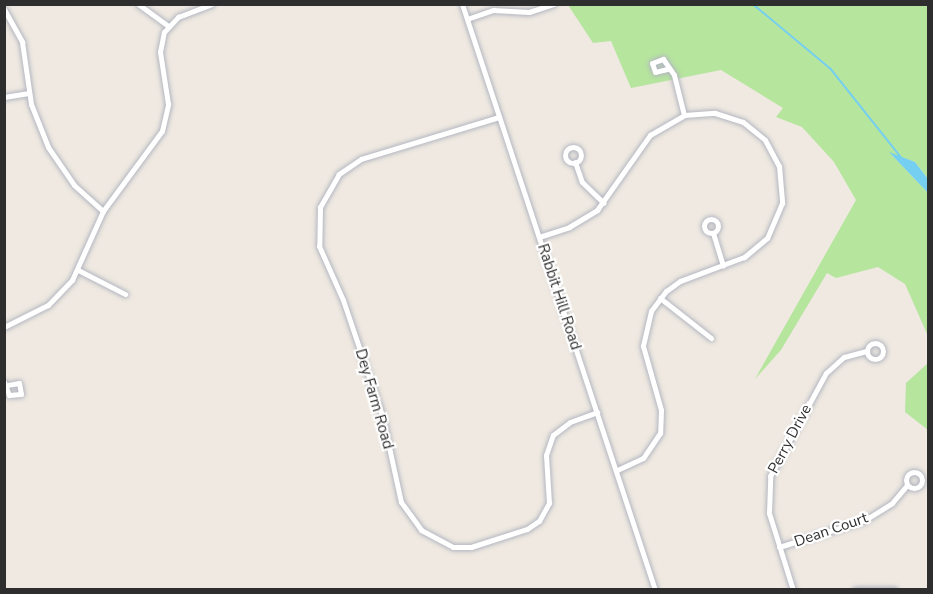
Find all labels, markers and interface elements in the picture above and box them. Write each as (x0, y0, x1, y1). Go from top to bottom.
street label: Rabbit Hill Road (533, 242, 585, 352)
street label: Dey Farm Road (351, 347, 397, 451)
street label: Perry Drive (764, 401, 816, 477)
street label: Dean Court (792, 509, 870, 551)

